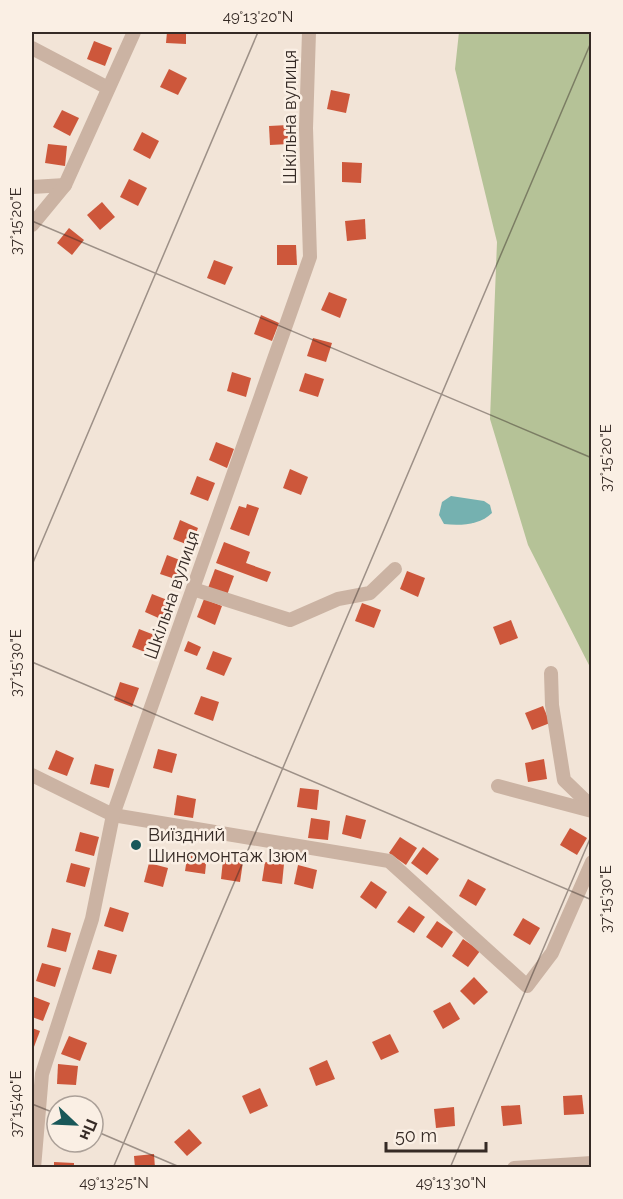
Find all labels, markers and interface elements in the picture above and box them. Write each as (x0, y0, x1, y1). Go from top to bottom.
text: 49°13'20"N (223, 8, 293, 26)
street label: Шкільна вулиця (279, 50, 300, 184)
text: 37°15'20"E (7, 187, 25, 255)
text: 37°15'20"E (597, 424, 615, 492)
street label: Шкільна вулиця (140, 528, 203, 662)
text: 37°15'30"E (7, 629, 25, 697)
place label: Виїздний Шиномонтаж Ізюм (148, 824, 307, 866)
marker: Виїздний Шиномонтаж Ізюм (129, 838, 143, 852)
text: 37°15'30"E (597, 865, 615, 933)
text: 37°15'40"E (7, 1070, 25, 1138)
north arrow (45, 1094, 105, 1154)
scale bar (386, 1115, 486, 1153)
text: Пн (75, 1116, 101, 1143)
text: 50 m (395, 1125, 437, 1146)
text: 49°13'25"N (79, 1174, 149, 1192)
text: 49°13'30"N (416, 1174, 486, 1192)

